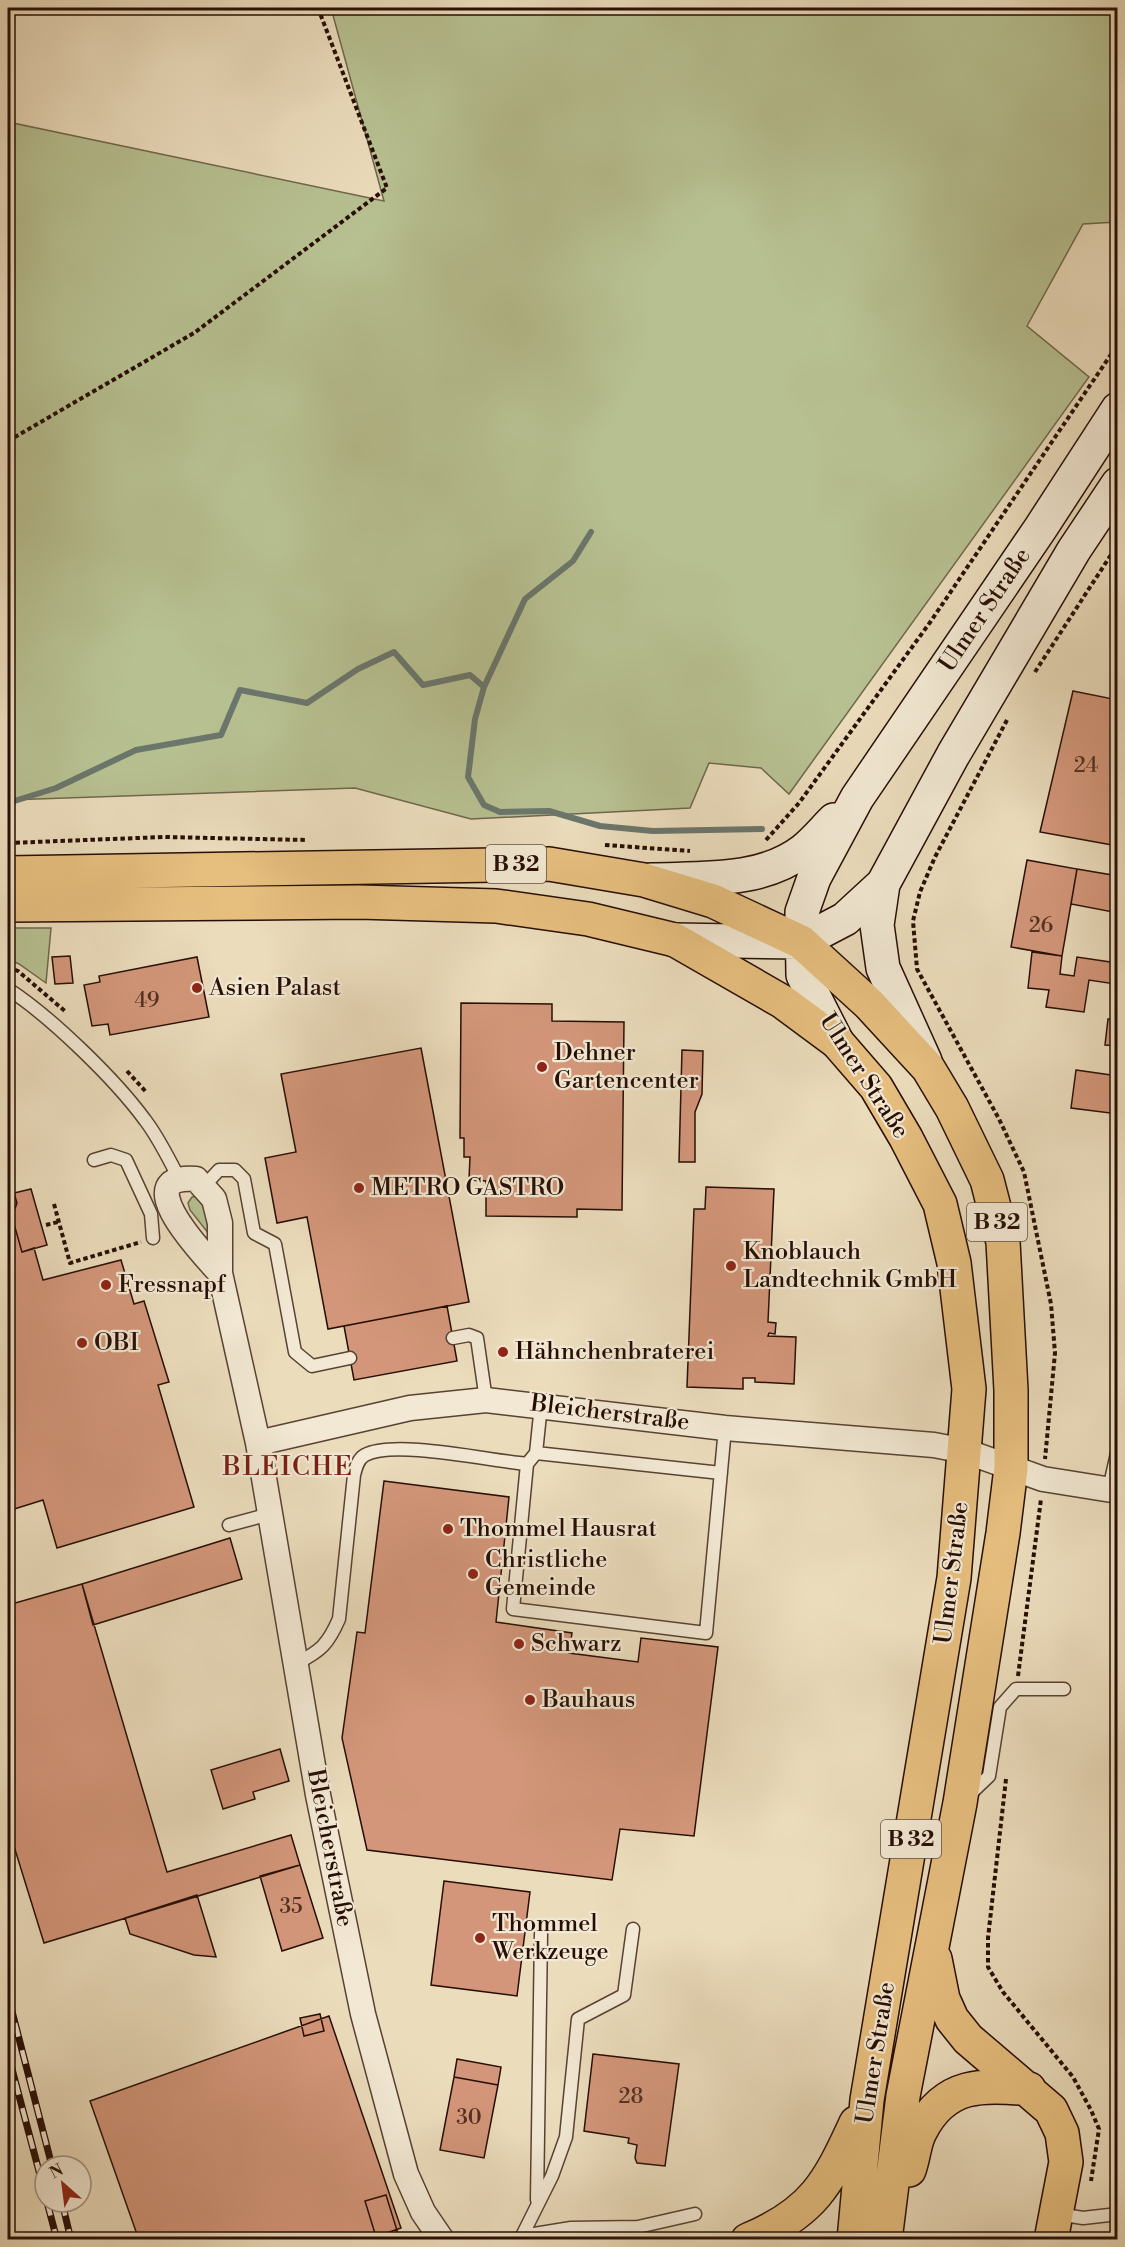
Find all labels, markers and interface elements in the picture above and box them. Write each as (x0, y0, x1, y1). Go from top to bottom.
street label: Ulmer Straße (932, 542, 1038, 678)
house number: 24 (1074, 753, 1098, 779)
road number: B 32 (486, 845, 546, 883)
house number: 26 (1029, 913, 1054, 939)
place label: Asien Palast (208, 973, 342, 1003)
marker: Asien Palast (190, 981, 204, 995)
house number: 49 (134, 988, 160, 1014)
street label: Ulmer Straße (812, 1008, 916, 1144)
place label: Dehner Gartencenter (554, 1038, 699, 1096)
marker: Dehner Gartencenter (535, 1060, 549, 1074)
place label: METRO GASTRO (371, 1173, 564, 1203)
marker: METRO GASTRO (352, 1181, 366, 1195)
road number: B 32 (967, 1203, 1027, 1241)
place label: Knoblauch Landtechnik GmbH (743, 1237, 957, 1295)
marker: Knoblauch Landtechnik GmbH (724, 1259, 738, 1273)
place label: Fressnapf (118, 1270, 227, 1300)
marker: Fressnapf (99, 1278, 113, 1292)
place label: OBI (94, 1328, 139, 1358)
marker: OBI (75, 1336, 89, 1350)
place label: Hähnchenbraterei (515, 1337, 714, 1367)
marker: Hähnchenbraterei (496, 1345, 510, 1359)
street label: Bleicherstraße (528, 1388, 691, 1438)
district label: BLEICHE (222, 1451, 353, 1483)
street label: Ulmer Straße (928, 1500, 976, 1646)
place label: Thommel Hausrat (460, 1514, 657, 1544)
marker: Thommel Hausrat (441, 1522, 455, 1536)
place label: Christliche Gemeinde (485, 1545, 607, 1603)
marker: Christliche Gemeinde (466, 1567, 480, 1581)
place label: Schwarz (531, 1629, 622, 1659)
marker: Schwarz (512, 1637, 526, 1651)
place label: Bauhaus (541, 1685, 635, 1715)
marker: Bauhaus (523, 1693, 537, 1707)
street label: Bleicherstraße (300, 1766, 360, 1929)
road number: B 32 (881, 1820, 941, 1858)
house number: 35 (279, 1894, 303, 1920)
place label: Thommel Werkzeuge (491, 1909, 609, 1967)
marker: Thommel Werkzeuge (473, 1931, 487, 1945)
street label: Ulmer Straße (850, 1980, 902, 2126)
house number: 28 (619, 2084, 643, 2110)
house number: 30 (456, 2105, 482, 2131)
north arrow (33, 2154, 93, 2214)
text: N (46, 2160, 67, 2183)

